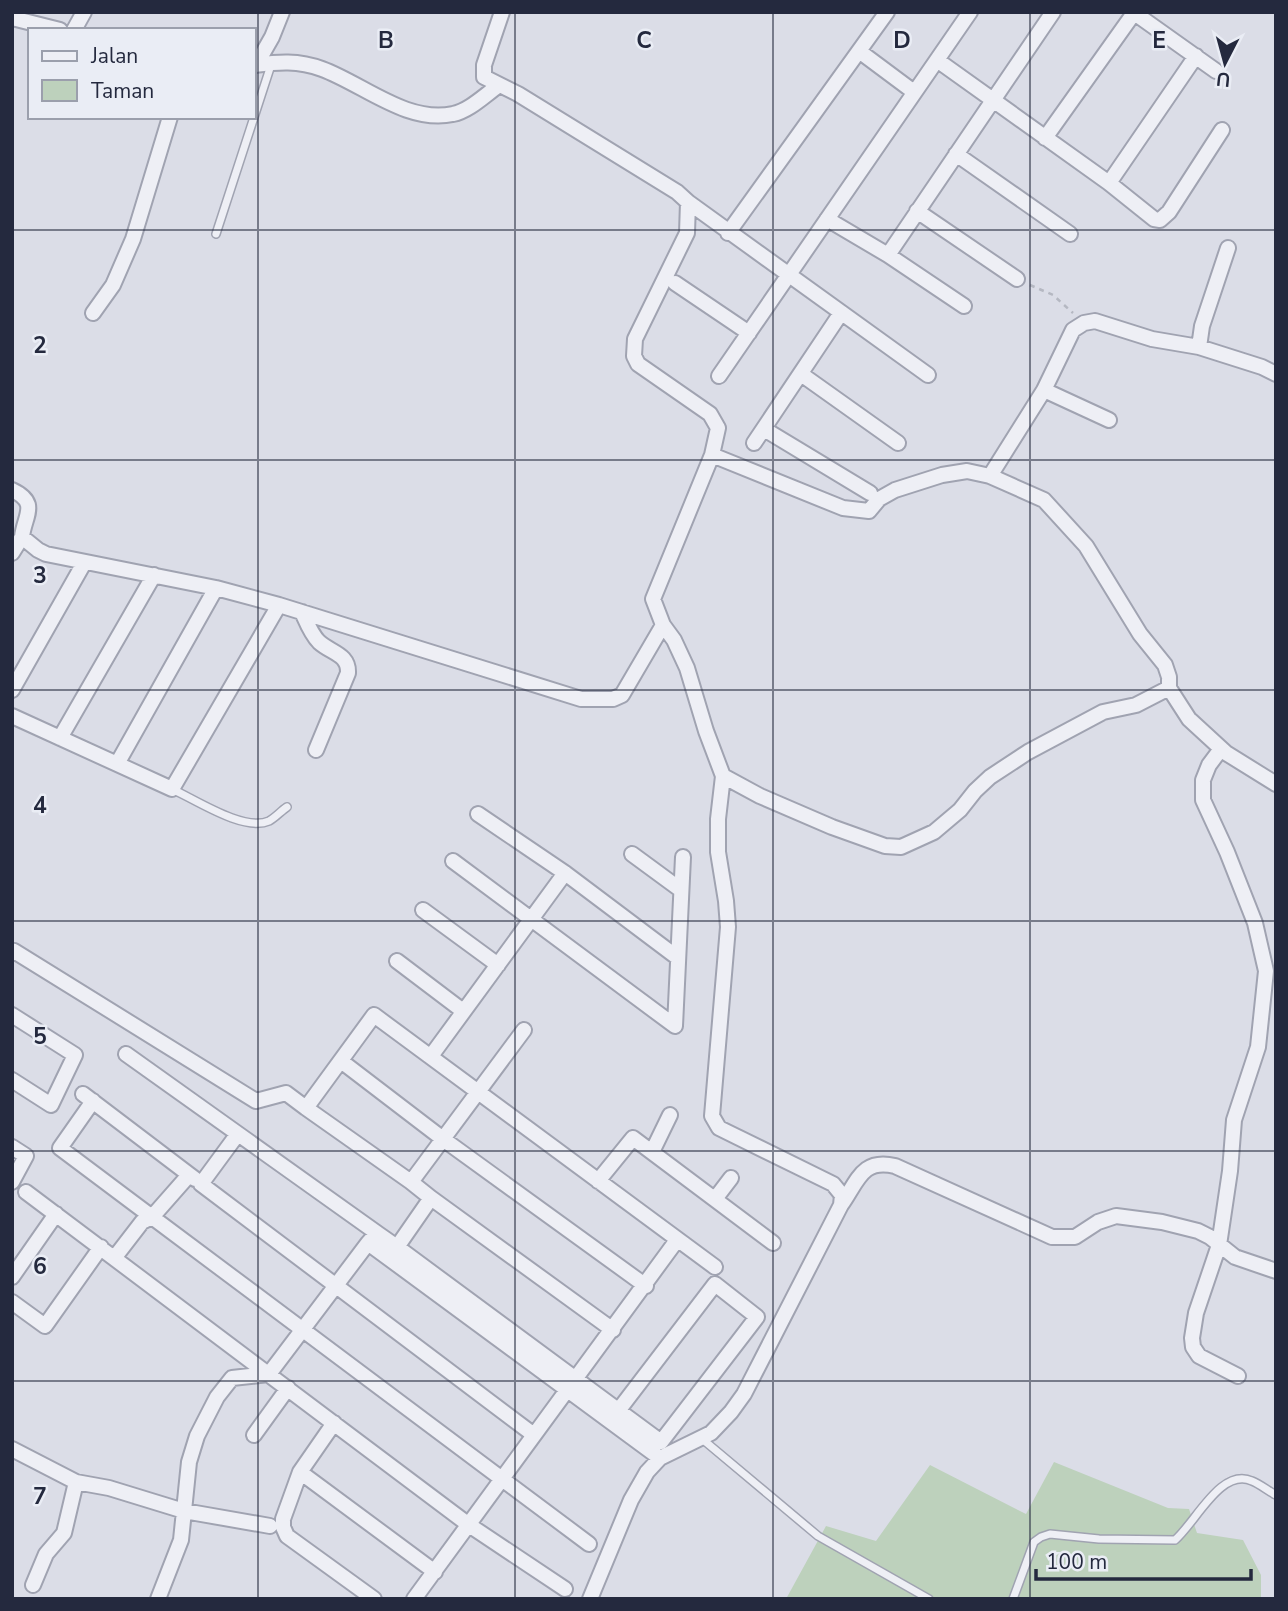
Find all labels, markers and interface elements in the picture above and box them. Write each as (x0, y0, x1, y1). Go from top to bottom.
text: B (378, 25, 394, 56)
text: C (636, 25, 652, 56)
text: D (893, 25, 911, 56)
text: E (1152, 25, 1166, 56)
legend (28, 28, 256, 119)
north arrow (1190, 28, 1260, 98)
text: Jalan (90, 42, 138, 70)
text: U (1215, 65, 1232, 93)
text: Taman (91, 77, 154, 105)
text: 2 (33, 330, 47, 361)
text: 3 (33, 560, 47, 591)
text: 4 (33, 790, 47, 821)
text: 5 (33, 1021, 47, 1052)
text: 6 (33, 1251, 47, 1282)
text: 7 (33, 1481, 47, 1512)
scale bar (1036, 1538, 1251, 1582)
text: 100 m (1046, 1548, 1107, 1576)

